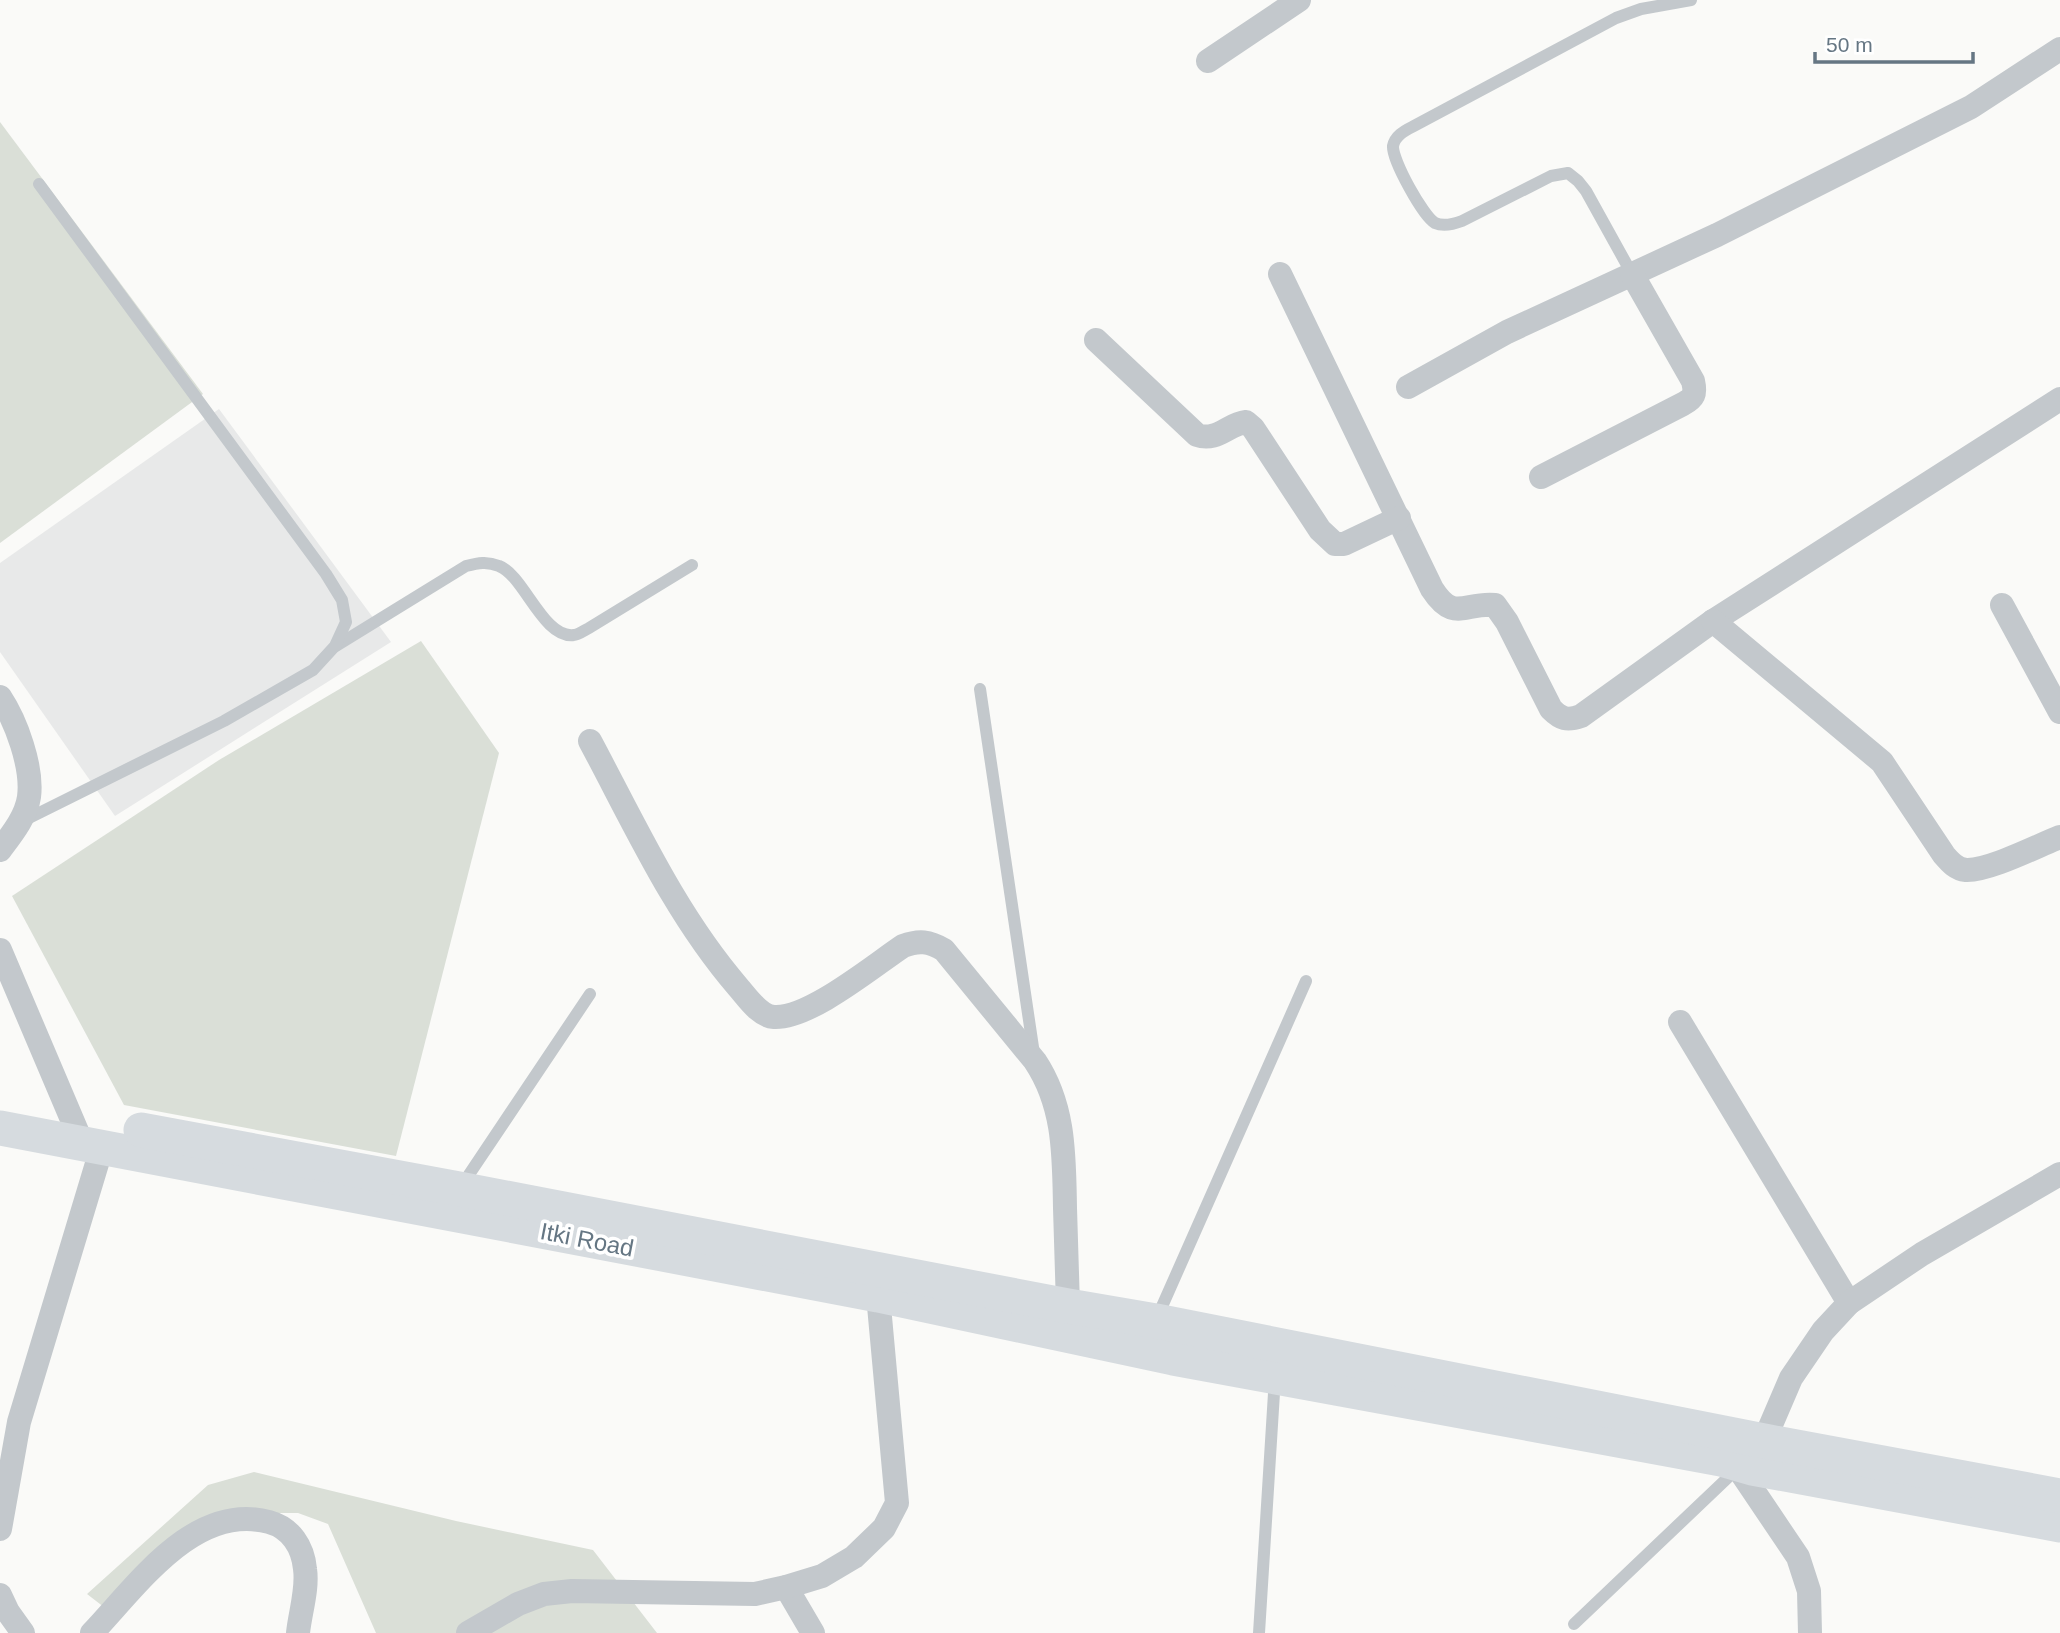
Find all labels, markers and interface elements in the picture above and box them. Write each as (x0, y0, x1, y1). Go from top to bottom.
scale bar (1815, 21, 1972, 65)
text: 50 m (1826, 33, 1873, 56)
street label: Itki Road (538, 1217, 636, 1262)

